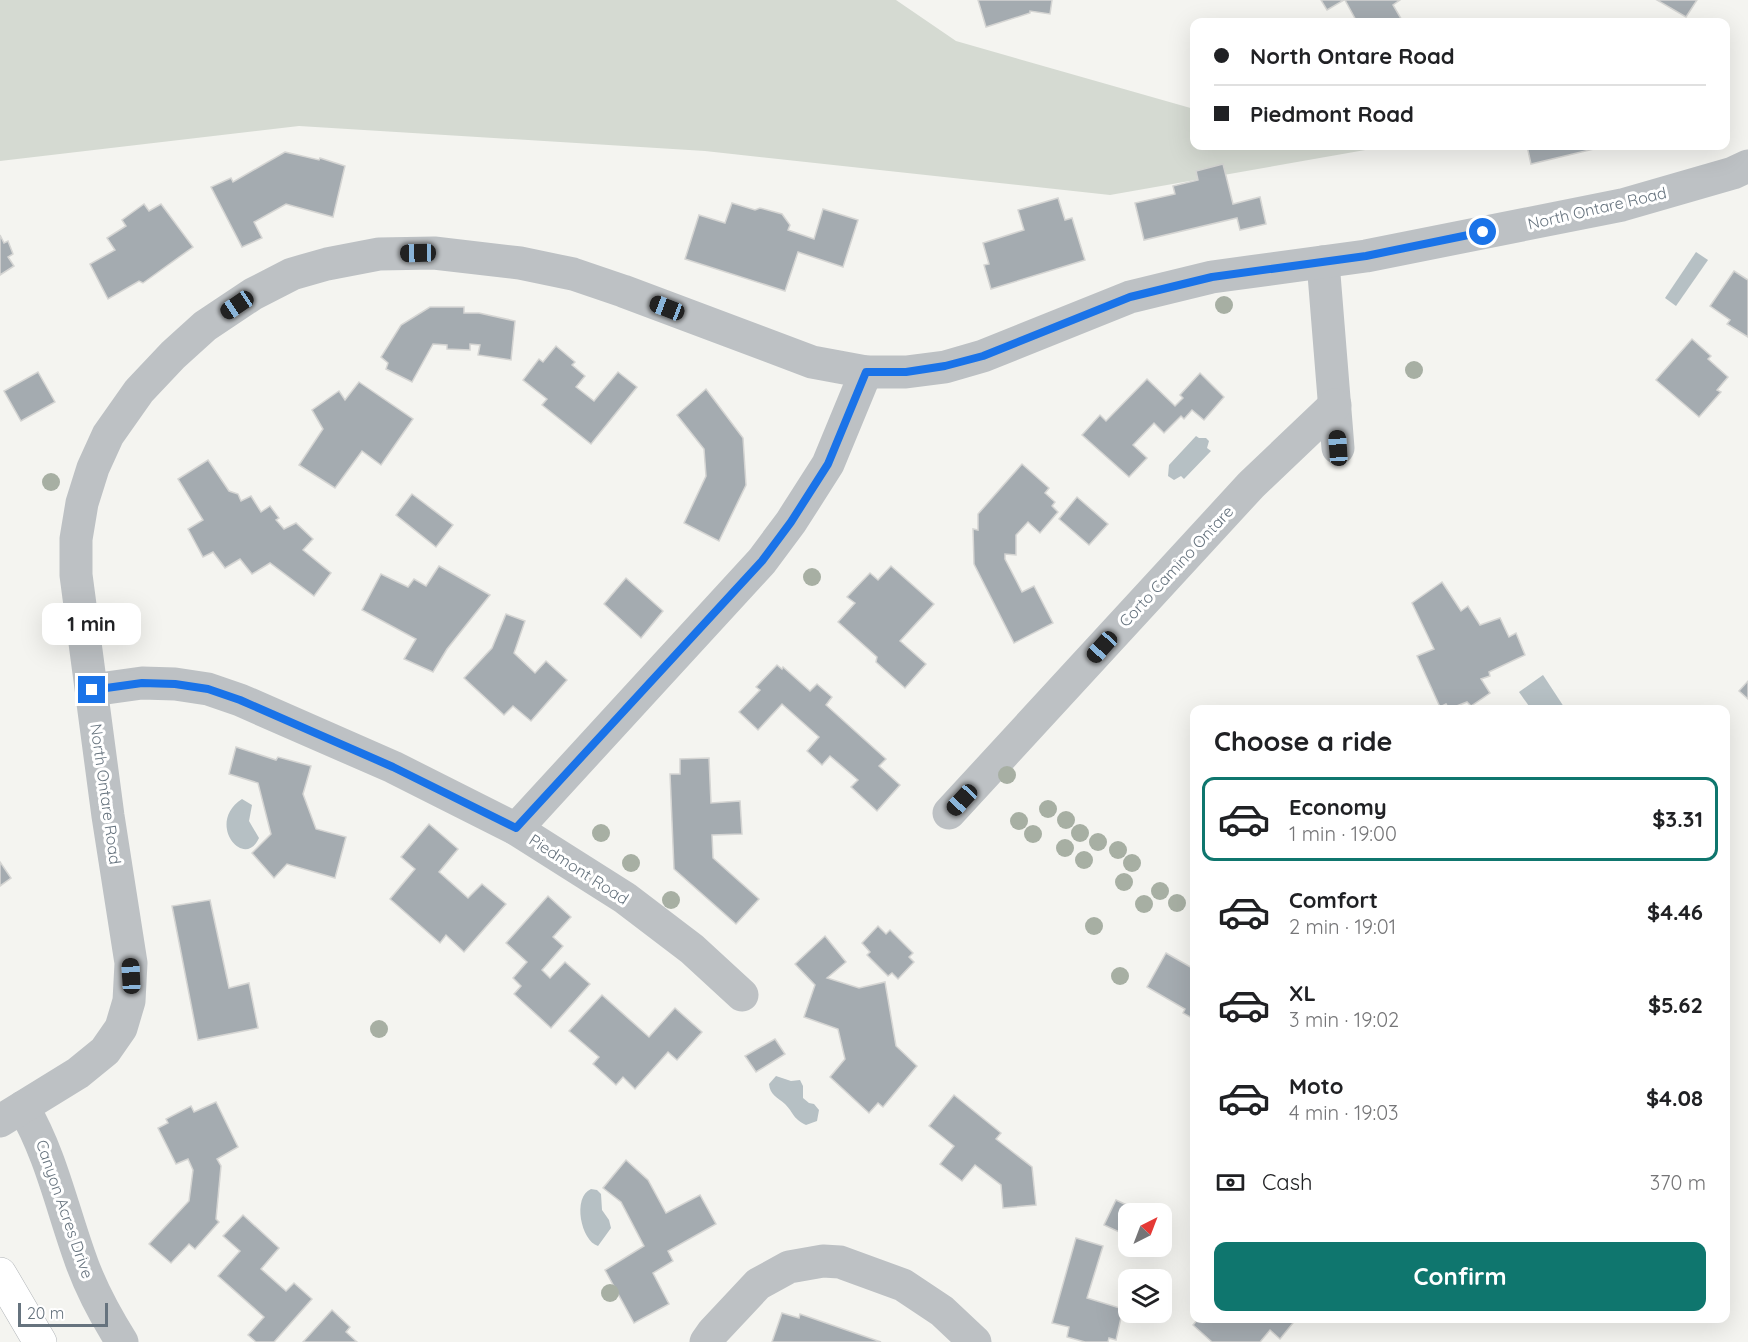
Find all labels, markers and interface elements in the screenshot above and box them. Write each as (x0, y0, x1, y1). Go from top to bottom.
text: North Ontare Road (1250, 42, 1455, 70)
text: Piedmont Road (1250, 100, 1414, 128)
street label: North Ontare Road (1526, 182, 1668, 234)
route start (1469, 218, 1496, 245)
car (400, 244, 436, 262)
car (217, 287, 257, 323)
car (647, 293, 687, 323)
car (1328, 429, 1348, 467)
street label: Corto Camino Ontare (1115, 501, 1237, 631)
callout: 1 min (42, 603, 142, 645)
text: 1 min (67, 611, 116, 636)
car (1083, 628, 1121, 666)
route end (78, 676, 105, 703)
street label: North Ontare Road (86, 722, 126, 866)
text: Choose a ride (1214, 724, 1392, 758)
car (943, 781, 981, 819)
icon: car (1217, 792, 1271, 846)
text: Economy (1289, 793, 1387, 821)
text: $3.31 (1652, 805, 1703, 833)
text: 1 min · 19:00 (1289, 821, 1397, 846)
street label: Piedmont Road (525, 829, 633, 909)
icon: car (1217, 885, 1271, 939)
text: Comfort (1289, 886, 1378, 914)
text: $4.46 (1647, 898, 1703, 926)
text: 2 min · 19:01 (1289, 914, 1396, 939)
car (121, 958, 141, 994)
icon: car (1217, 978, 1271, 1032)
text: XL (1289, 979, 1316, 1007)
text: $5.62 (1648, 991, 1703, 1019)
text: 3 min · 19:02 (1289, 1007, 1399, 1032)
icon: car (1217, 1071, 1271, 1125)
text: Moto (1289, 1072, 1343, 1100)
text: $4.08 (1646, 1084, 1703, 1112)
text: 4 min · 19:03 (1289, 1100, 1399, 1125)
street label: Canyon Acres Drive (32, 1137, 98, 1281)
icon: cash (1214, 1166, 1247, 1199)
text: Cash (1262, 1168, 1313, 1196)
text: 370 m (1650, 1170, 1706, 1195)
north arrow (1118, 1203, 1172, 1257)
map controls (1118, 1203, 1172, 1323)
button: Confirm (1214, 1242, 1706, 1311)
button: layers (1118, 1269, 1172, 1323)
scale bar (18, 1300, 108, 1328)
text: 20 m (27, 1303, 64, 1323)

